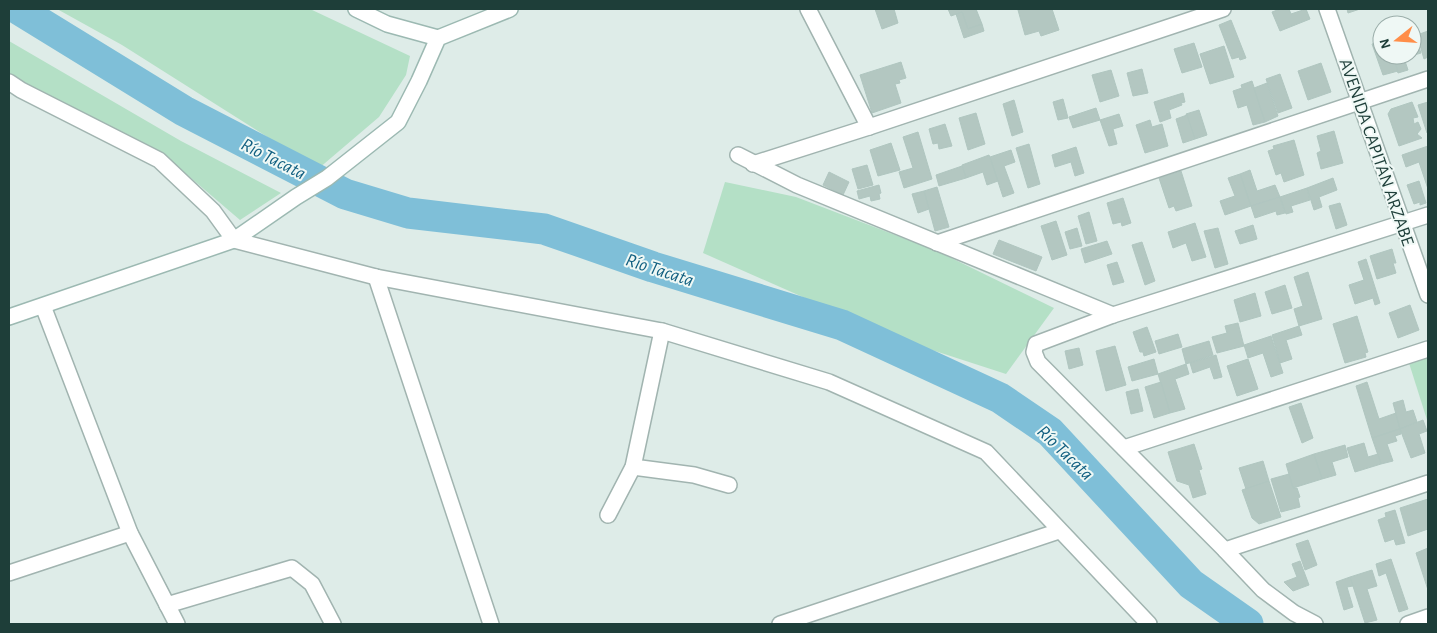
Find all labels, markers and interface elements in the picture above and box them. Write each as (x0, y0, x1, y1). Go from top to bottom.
north arrow (1372, 15, 1422, 65)
text: N (1377, 37, 1394, 50)
street label: AVENIDA CAPITÁN ARZABE (1336, 55, 1419, 248)
water label: Río Tacata (238, 135, 309, 184)
water label: Río Tacata (623, 251, 696, 290)
water label: Río Tacata (1033, 422, 1097, 484)

